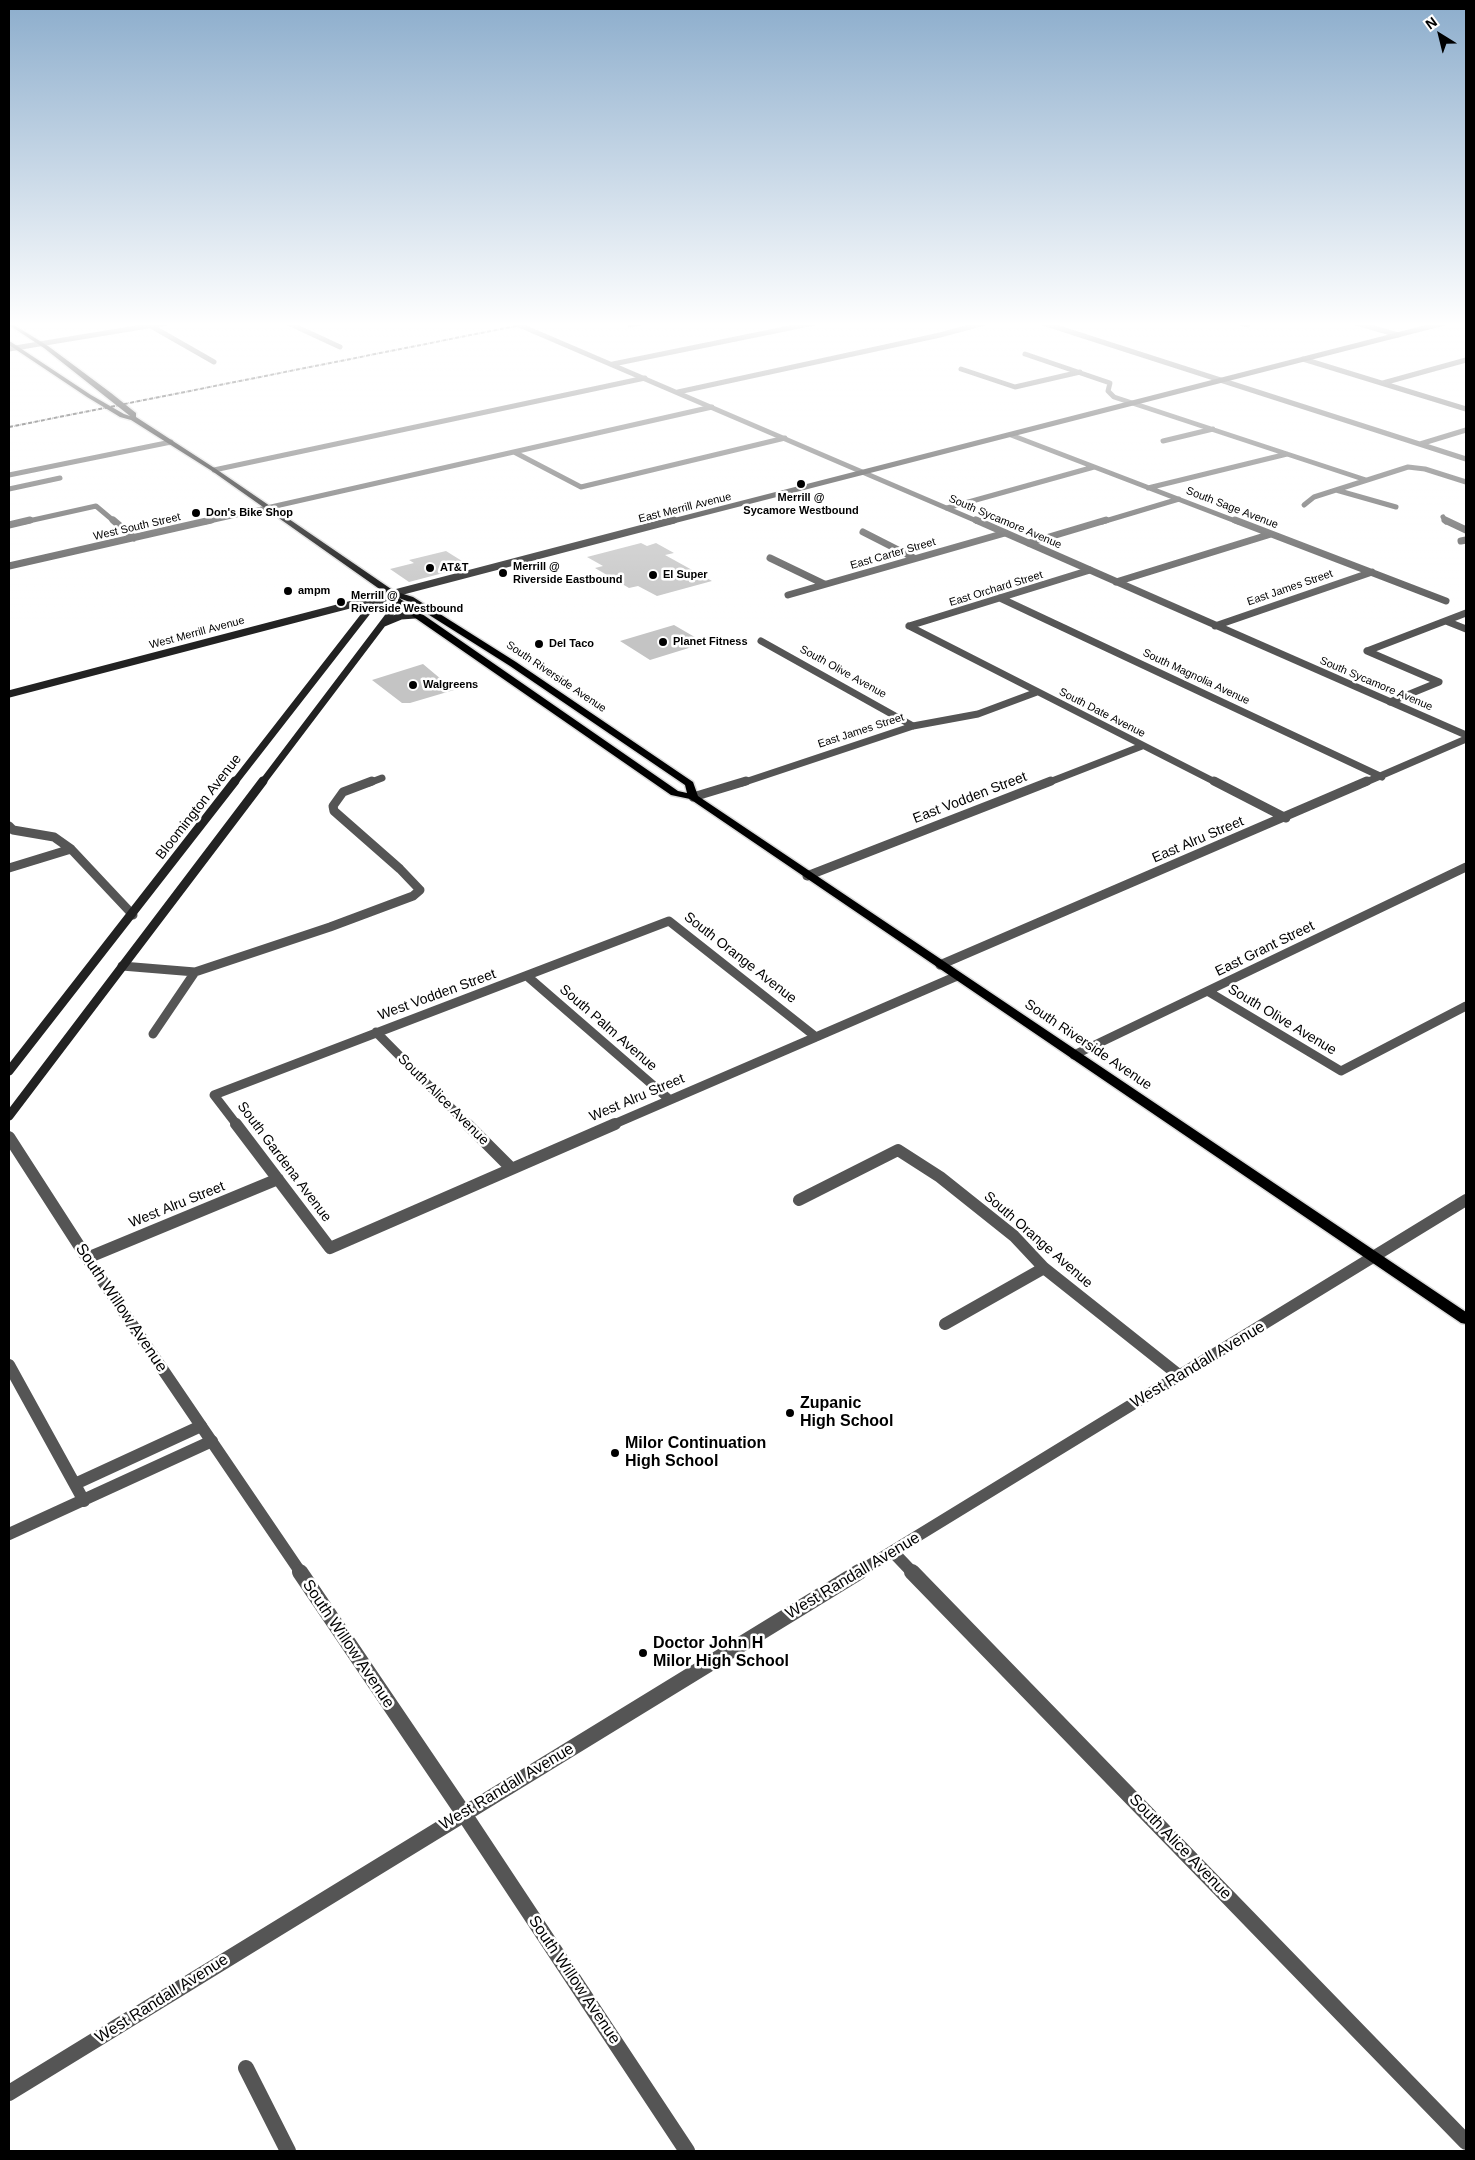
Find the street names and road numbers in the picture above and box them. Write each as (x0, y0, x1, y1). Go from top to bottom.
street label: South Sage Avenue (1184, 484, 1280, 532)
street label: East Merrill Avenue (637, 490, 733, 526)
street label: South Sycamore Avenue (947, 492, 1063, 552)
street label: West South Street (92, 511, 182, 543)
street label: East Carter Street (849, 536, 937, 572)
street label: East James Street (1245, 567, 1335, 609)
street label: East Orchard Street (948, 568, 1044, 610)
street label: West Merrill Avenue (148, 614, 246, 652)
street label: South Riverside Avenue (503, 639, 609, 715)
street label: South Olive Avenue (797, 643, 889, 701)
street label: South Magnolia Avenue (1140, 646, 1252, 708)
street label: South Sycamore Avenue (1318, 654, 1434, 714)
street label: South Date Avenue (1057, 686, 1147, 740)
street label: East James Street (816, 711, 906, 751)
street label: Bloomington Avenue (153, 751, 245, 863)
street label: East Vodden Street (911, 769, 1029, 827)
street label: East Alru Street (1150, 813, 1246, 867)
street label: South Orange Avenue (680, 909, 800, 1007)
street label: East Grant Street (1213, 918, 1317, 980)
street label: West Vodden Street (376, 966, 498, 1024)
street label: South Palm Avenue (556, 981, 660, 1075)
street label: South Olive Avenue (1225, 981, 1339, 1059)
street label: South Riverside Avenue (1021, 996, 1155, 1094)
street label: South Alice Avenue (394, 1051, 492, 1149)
street label: West Alru Street (587, 1070, 687, 1126)
street label: South Gardena Avenue (233, 1099, 335, 1225)
street label: West Alru Street (127, 1178, 227, 1232)
street label: South Orange Avenue (980, 1188, 1096, 1292)
street label: South Willow Avenue (71, 1240, 171, 1376)
street label: West Randall Avenue (1127, 1317, 1269, 1413)
street label: West Randall Avenue (782, 1528, 924, 1624)
street label: South Willow Avenue (298, 1576, 398, 1712)
street label: West Randall Avenue (436, 1739, 578, 1835)
street label: South Alice Avenue (1125, 1790, 1235, 1904)
street label: South Willow Avenue (524, 1912, 624, 2048)
street label: West Randall Avenue (92, 1950, 232, 2048)

